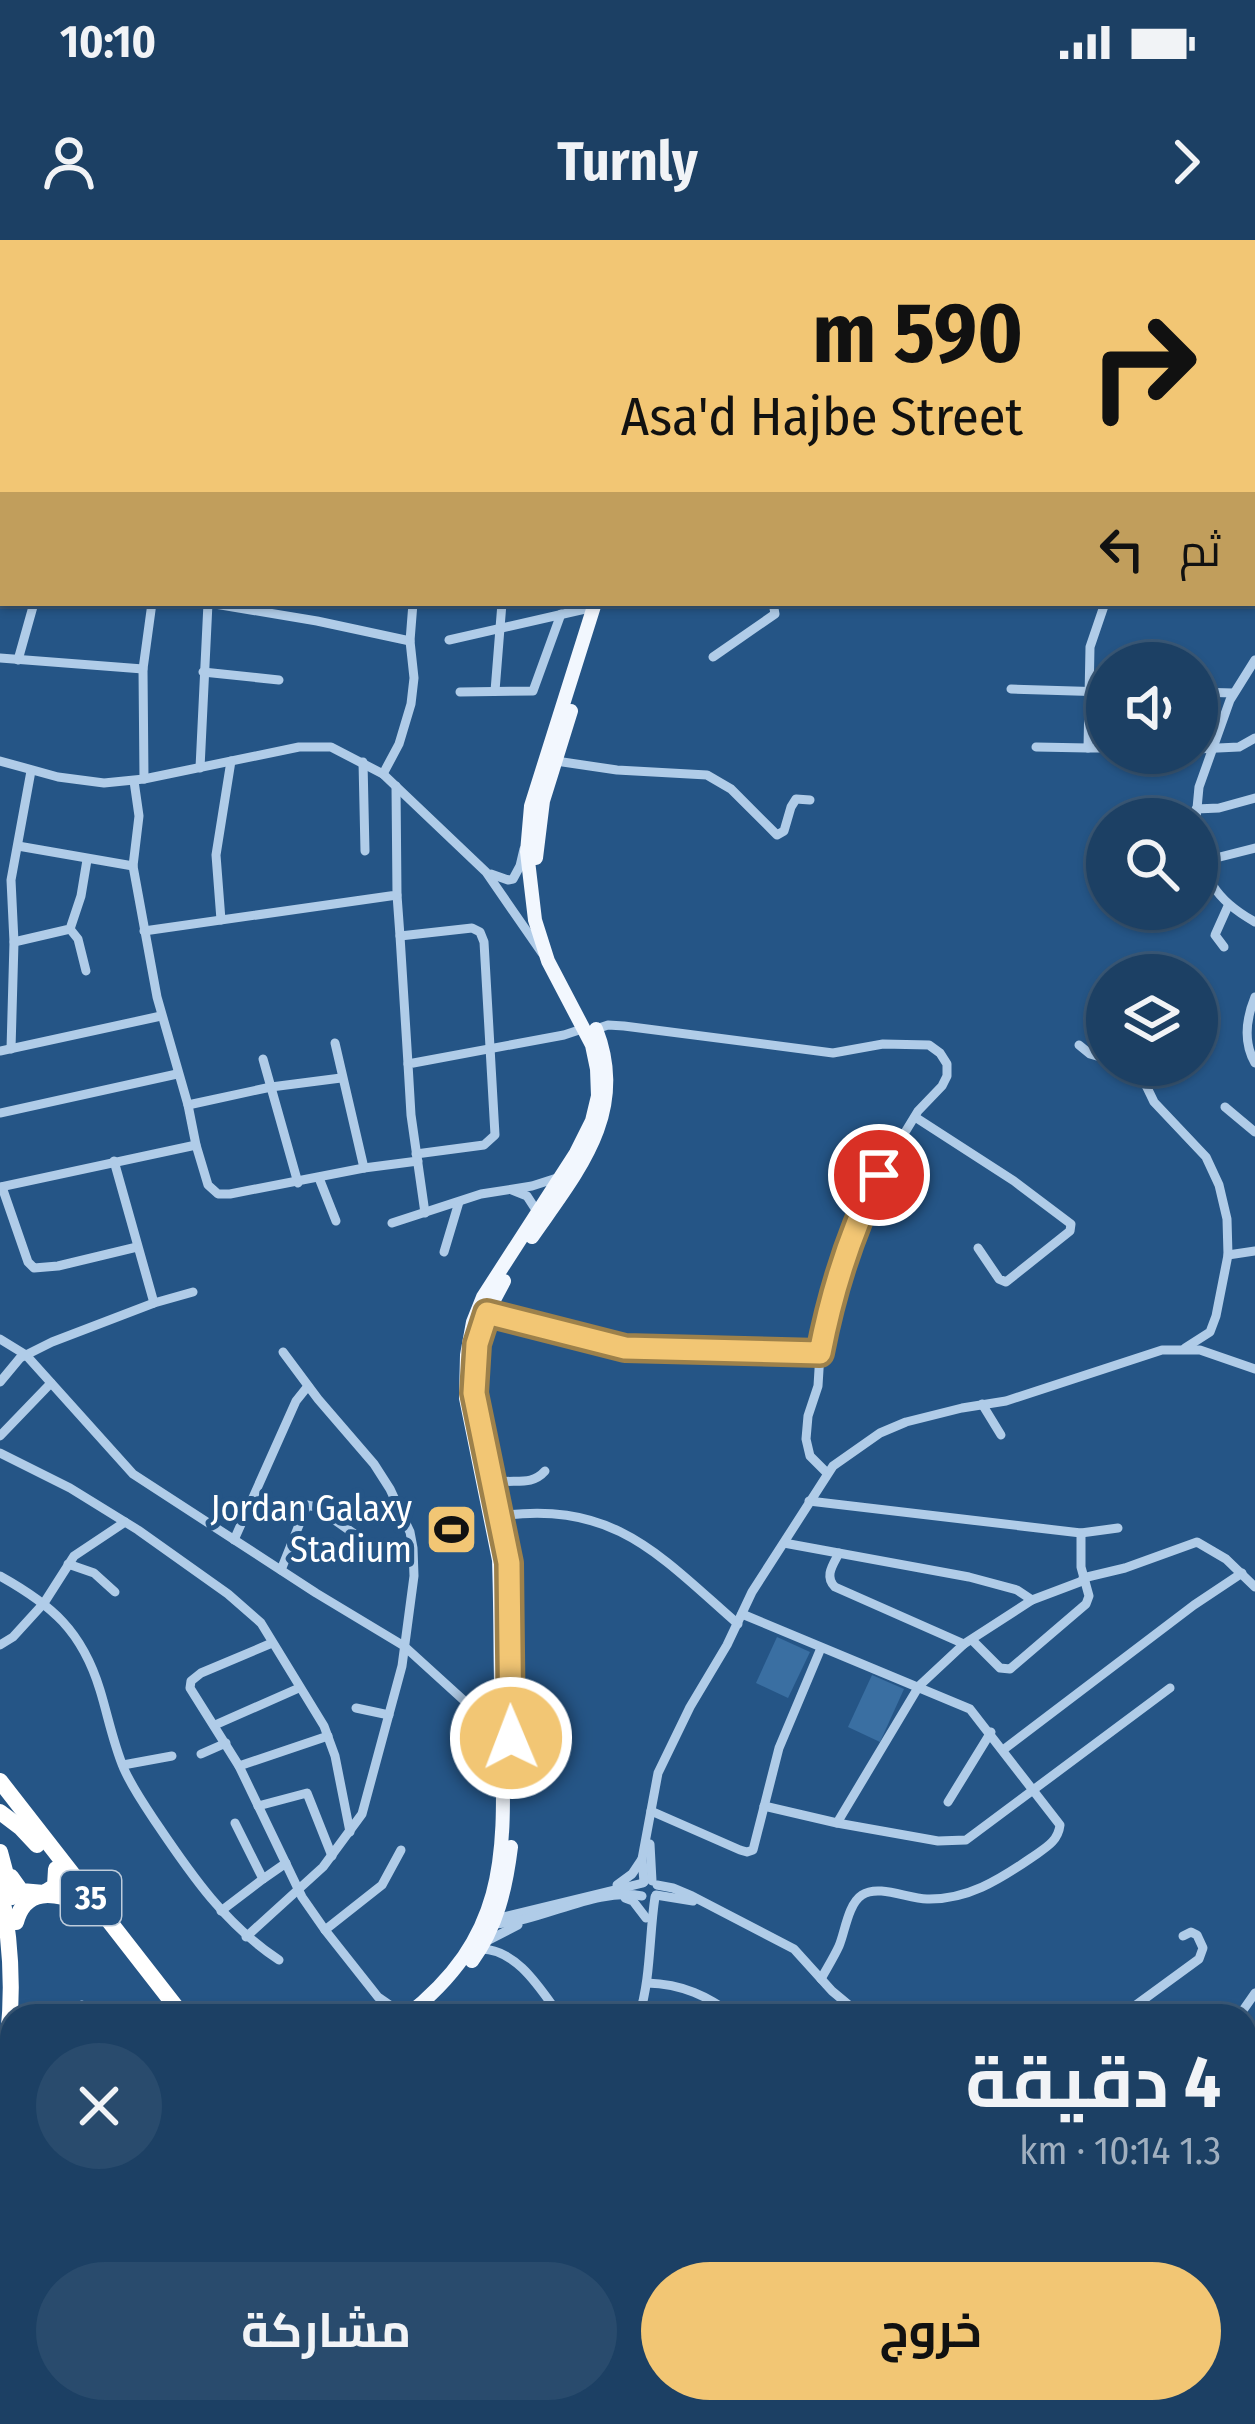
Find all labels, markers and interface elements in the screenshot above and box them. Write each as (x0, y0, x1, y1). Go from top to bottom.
text: 10:10 (60, 15, 156, 69)
icon: person (36, 129, 102, 195)
icon: forward (1153, 129, 1219, 195)
text: Turnly (557, 130, 698, 194)
text: 590 m (812, 283, 1023, 384)
icon: right (1065, 288, 1221, 444)
text: Asa'd Hajbe Street (621, 385, 1023, 449)
icon: left (1089, 516, 1155, 582)
text: ثم (1179, 524, 1221, 578)
map controls (1086, 642, 1218, 1086)
button: sound (1086, 642, 1218, 774)
button: search (1086, 798, 1218, 930)
button: layers (1086, 954, 1218, 1086)
pin (828, 1124, 930, 1226)
icon: arrive (846, 1142, 912, 1208)
place label: Jordan Galaxy Stadium (211, 1487, 412, 1572)
sports icon: Jordan Galaxy Stadium (423, 1502, 479, 1558)
position arrow (448, 1675, 574, 1801)
road number: 35 (61, 1871, 121, 1925)
text: 4 دقيقة (965, 2040, 1221, 2126)
button: close (36, 2043, 162, 2169)
text: 1.3 km · 10:14 (1019, 2128, 1221, 2174)
button: مشاركة (36, 2262, 617, 2400)
button: خروج (641, 2262, 1221, 2400)

